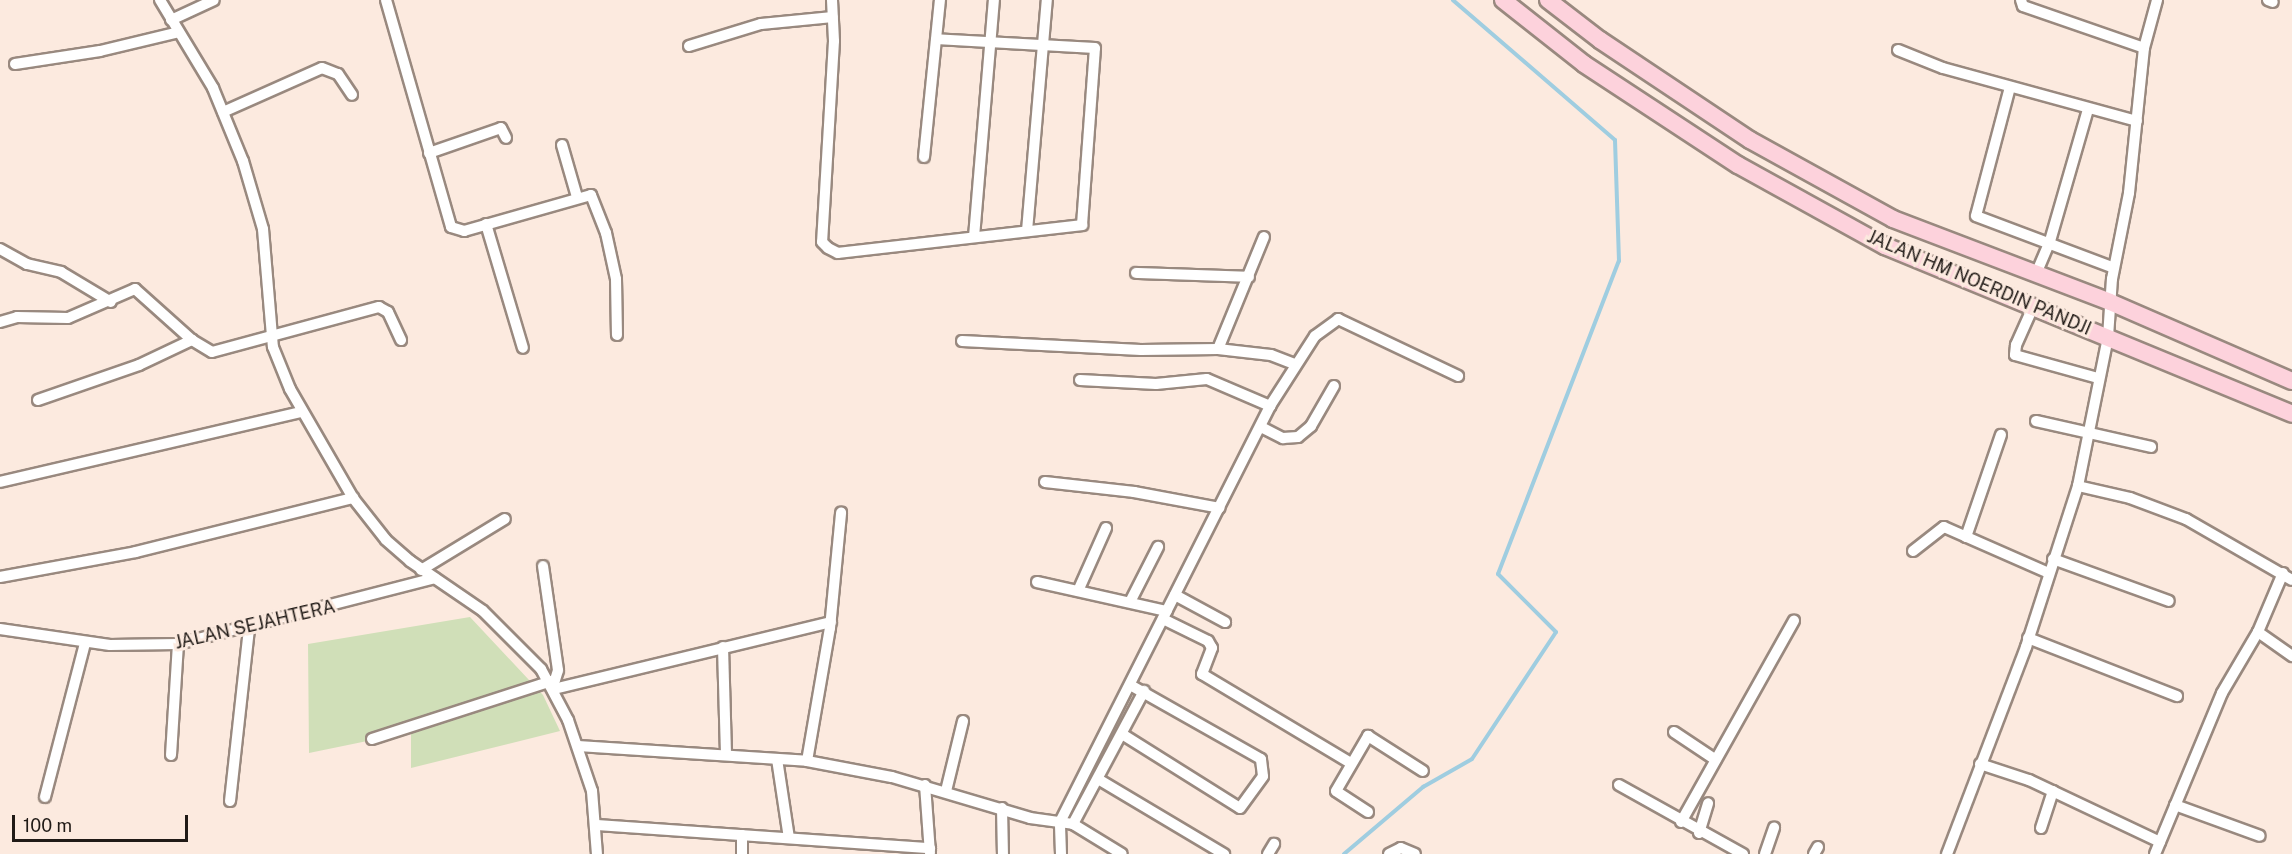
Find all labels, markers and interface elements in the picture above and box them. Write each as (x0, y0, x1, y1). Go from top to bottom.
street label: JALAN HM NOERDIN PANDJI (1864, 226, 2094, 340)
street label: JALAN SEJAHTERA (173, 596, 337, 654)
scale bar (15, 803, 190, 841)
text: 100 m (23, 815, 72, 836)

